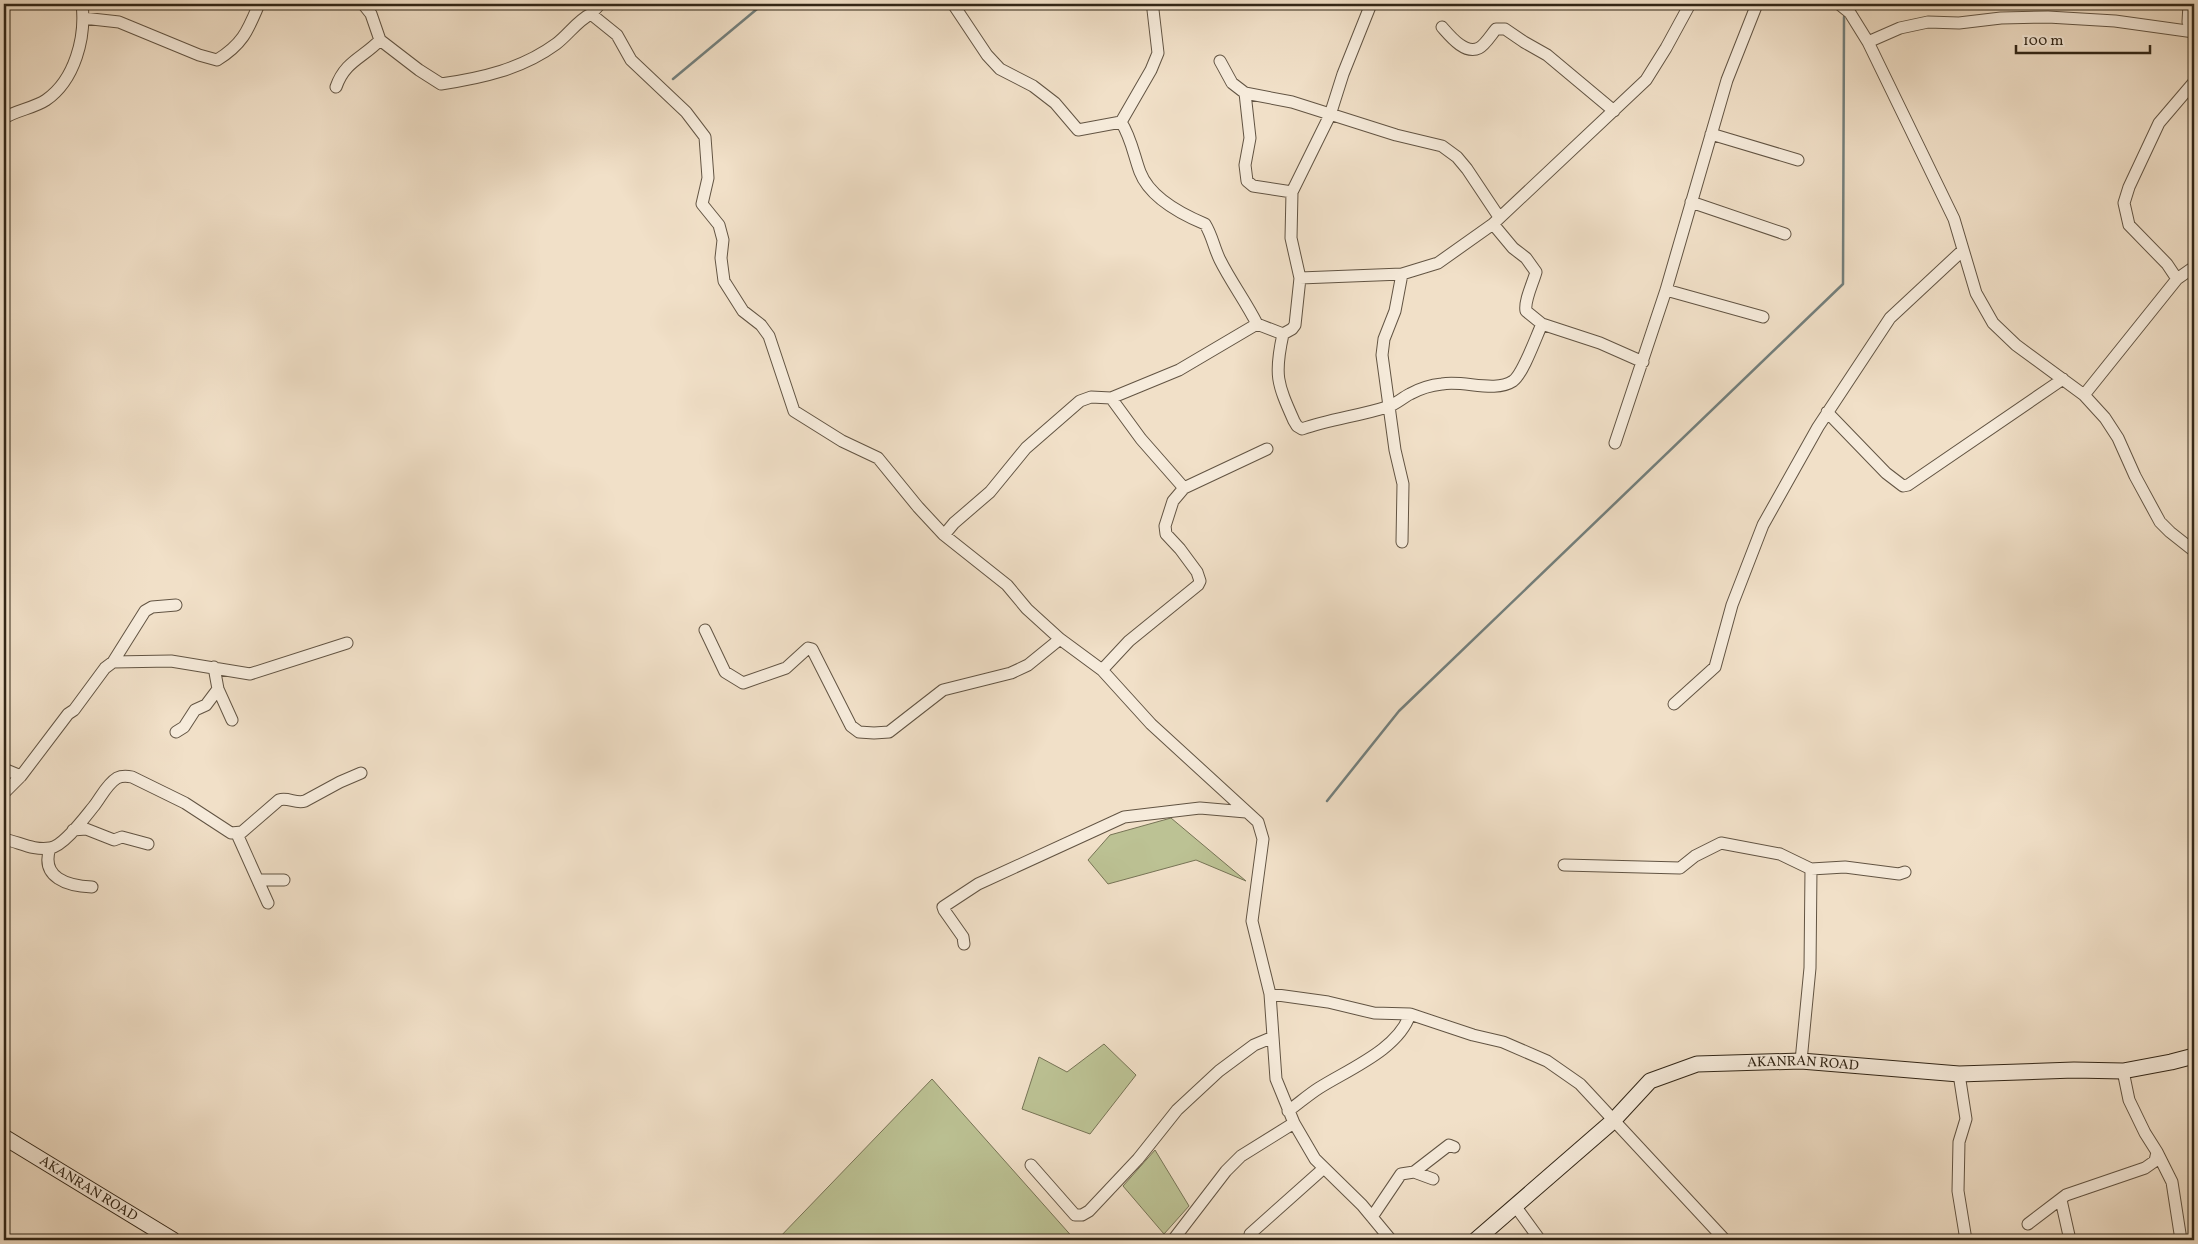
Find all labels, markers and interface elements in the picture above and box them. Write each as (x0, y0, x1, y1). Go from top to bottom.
scale bar (2016, 22, 2149, 54)
text: 100 m (2023, 31, 2063, 52)
street label: AKANRAN ROAD (1747, 1051, 1860, 1075)
street label: AKANRAN ROAD (36, 1151, 141, 1226)

